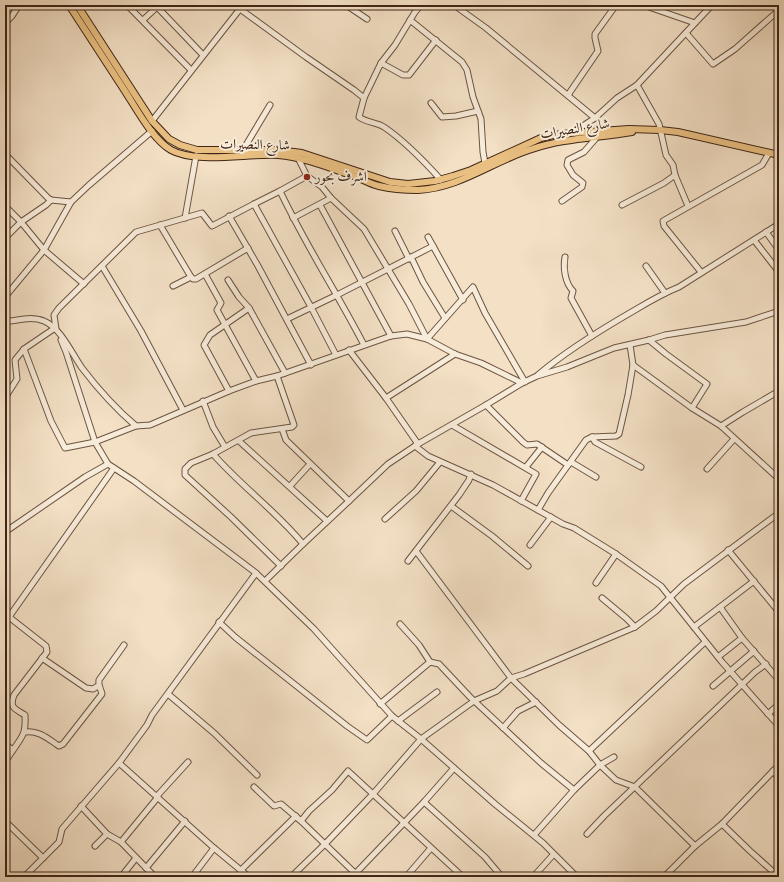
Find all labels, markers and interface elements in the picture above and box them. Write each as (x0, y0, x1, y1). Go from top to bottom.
street label: شارع النصيرات (539, 115, 611, 145)
street label: شارع النصيرات (220, 135, 290, 157)
place label: اشرف بحور (313, 168, 367, 186)
marker: اشرف بحور (302, 172, 312, 182)

